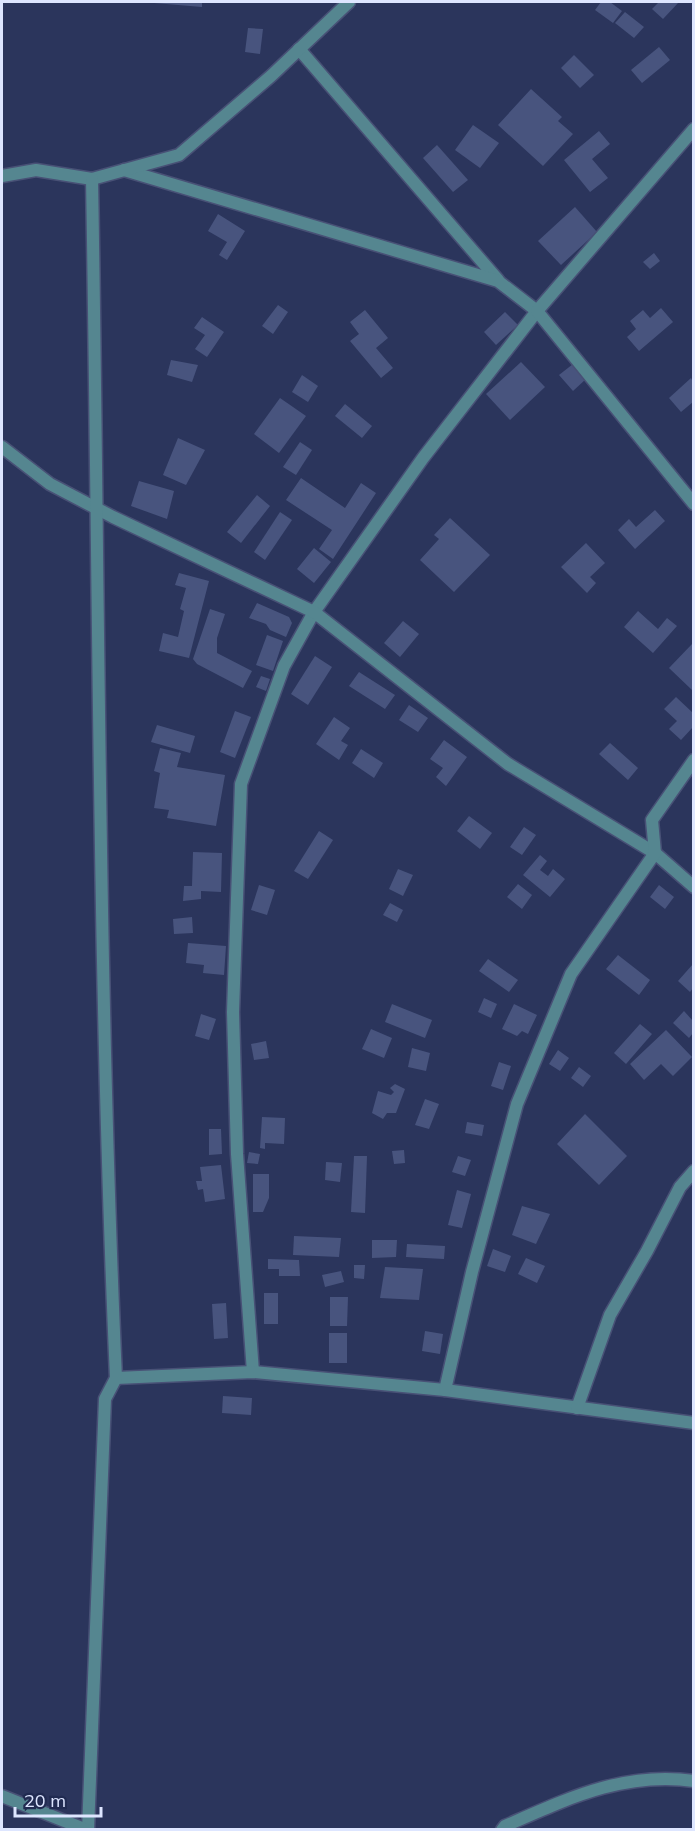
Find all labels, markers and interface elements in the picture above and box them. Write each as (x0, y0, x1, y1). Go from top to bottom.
scale bar (15, 1780, 100, 1818)
text: 20 m (24, 1789, 66, 1812)

